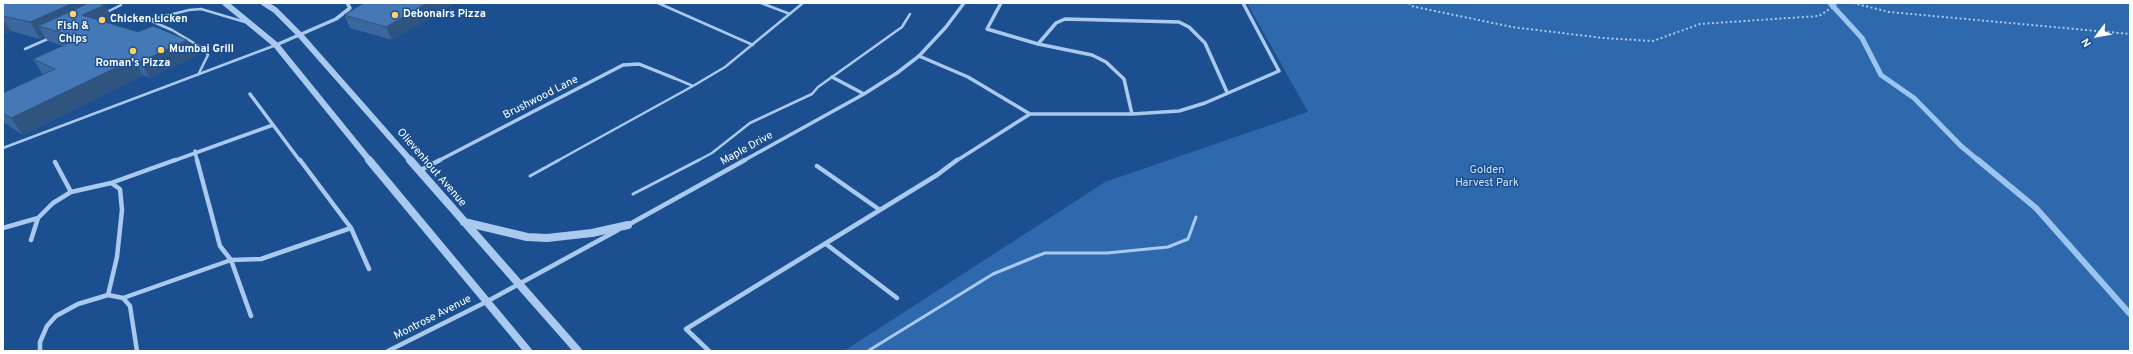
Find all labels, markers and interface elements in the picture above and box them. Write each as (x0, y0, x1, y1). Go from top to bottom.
place label: Debonairs Pizza (403, 8, 486, 22)
marker: Fish & Chips (68, 9, 78, 19)
marker: Debonairs Pizza (390, 10, 400, 20)
place label: Chicken Licken (110, 13, 188, 27)
marker: Chicken Licken (97, 15, 107, 25)
north arrow (2077, 16, 2117, 56)
place label: Fish & Chips (57, 20, 89, 46)
text: N (2079, 35, 2095, 49)
place label: Mumbai Grill (169, 43, 234, 57)
marker: Mumbai Grill (156, 45, 166, 55)
marker: Roman's Pizza (128, 46, 138, 56)
place label: Roman's Pizza (96, 57, 170, 71)
street label: Brushwood Lane (501, 73, 581, 123)
street label: Olievenhout Avenue (393, 126, 469, 210)
street label: Maple Drive (718, 129, 776, 169)
park label: Golden Harvest Park (1455, 164, 1519, 190)
street label: Montrose Avenue (392, 293, 474, 343)

